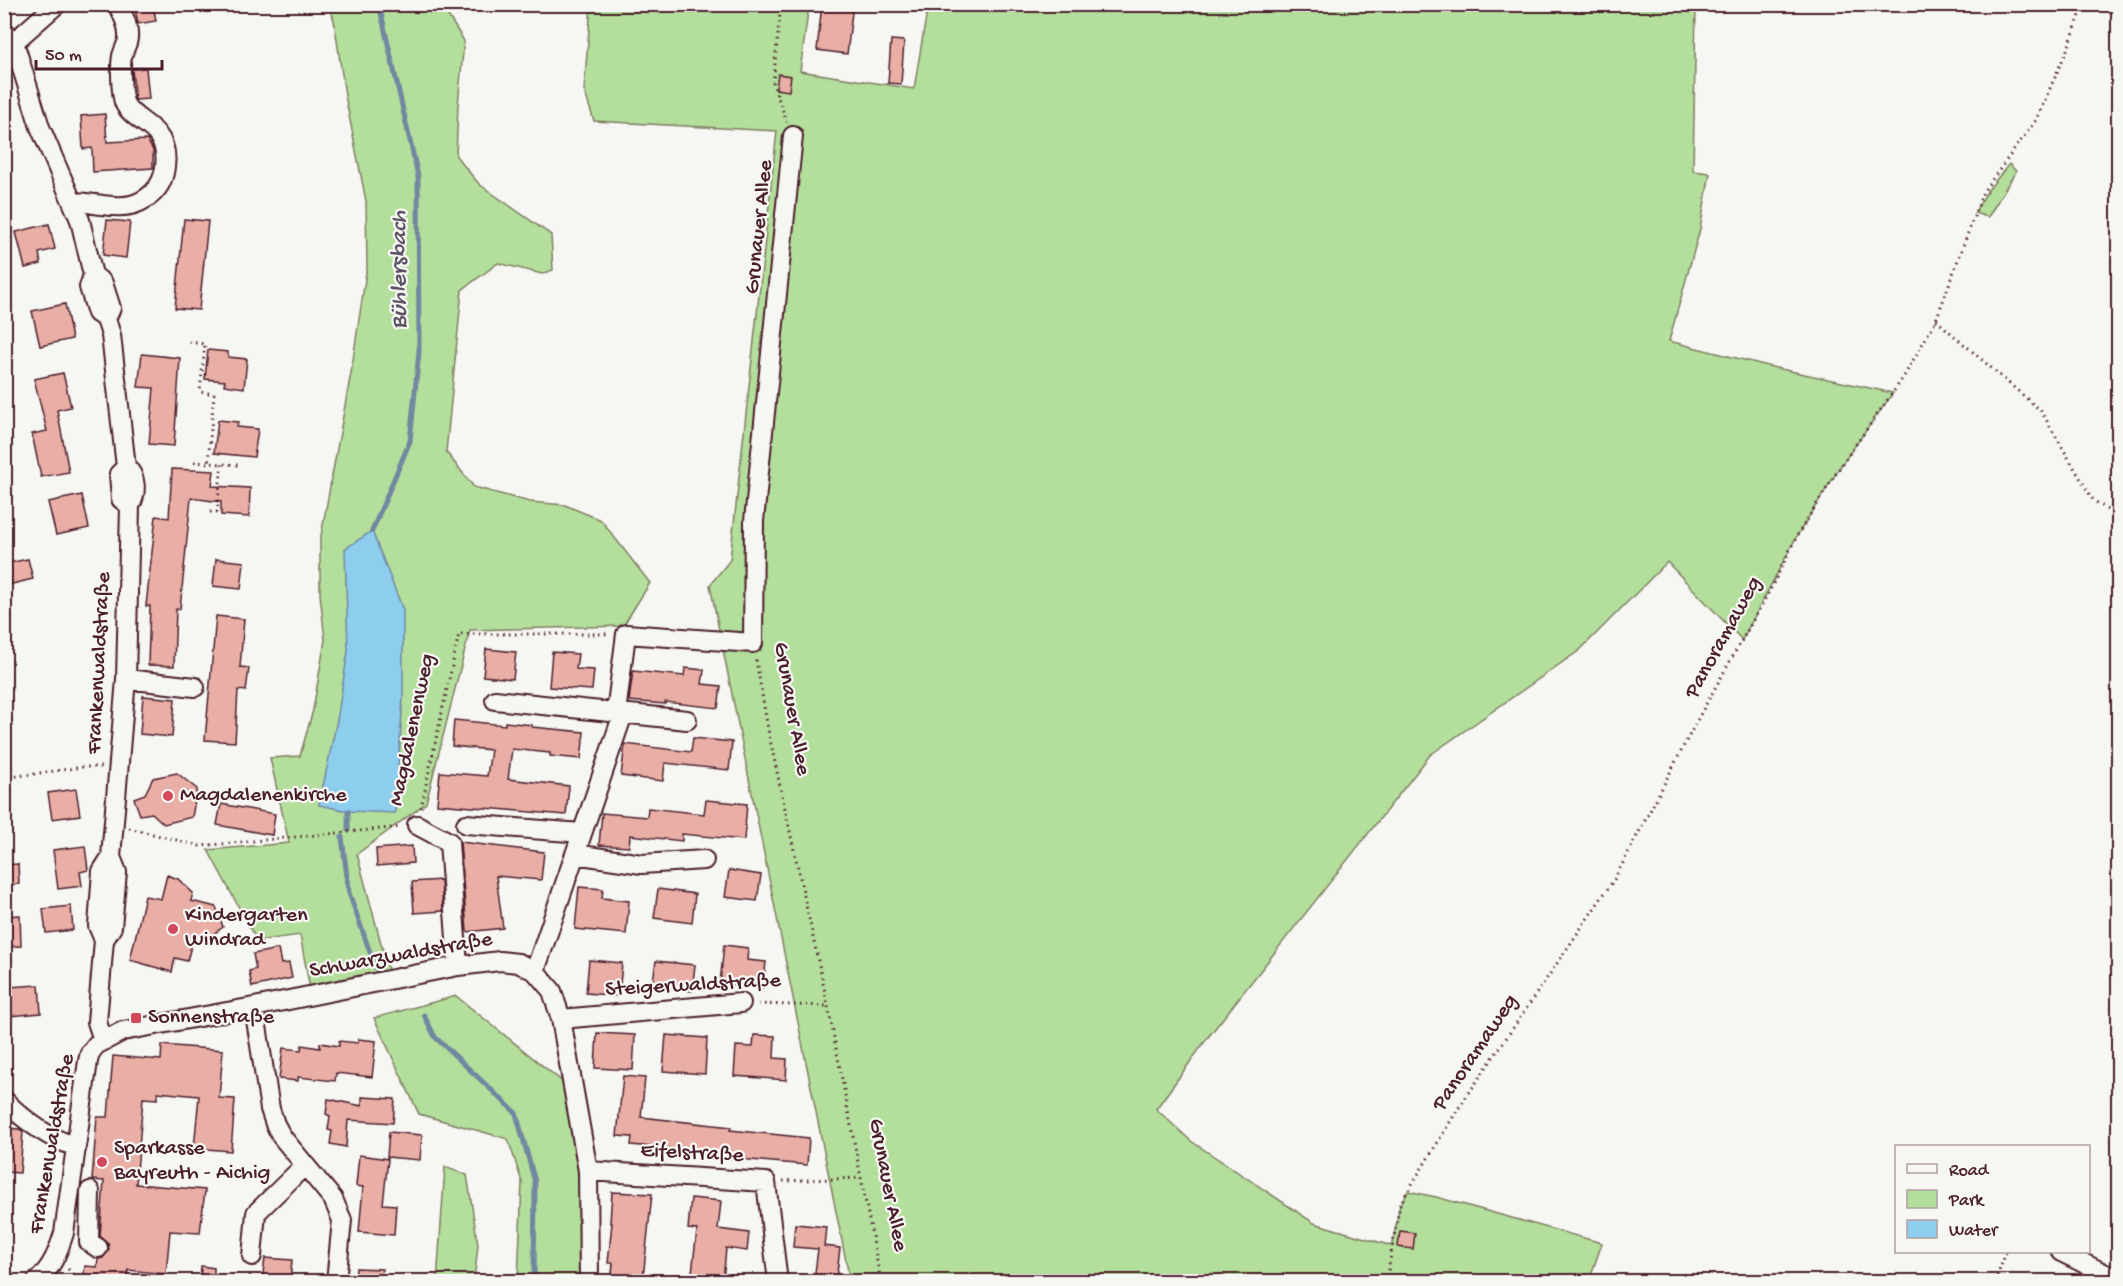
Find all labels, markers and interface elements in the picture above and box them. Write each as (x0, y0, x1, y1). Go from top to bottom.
scale bar (36, 33, 162, 71)
text: 50 m (45, 46, 82, 67)
street label: Grunauer Allee (740, 158, 780, 295)
water label: Bühlersbach (386, 210, 415, 329)
street label: Frankenwaldstraße (82, 571, 118, 756)
street label: Panoramaweg (1679, 573, 1768, 704)
street label: Grunauer Allee (767, 640, 816, 778)
street label: Magdalenenweg (384, 652, 442, 808)
place label: Magdalenenkirche (180, 783, 347, 809)
marker: Magdalenenkirche (161, 789, 175, 803)
place label: Kindergarten Windrad (185, 903, 308, 954)
marker: Kindergarten Windrad (166, 922, 180, 936)
street label: Schwarzwaldstraße (308, 927, 495, 985)
street label: Steigerwaldstraße (605, 968, 782, 1004)
street label: Panoramaweg (1427, 990, 1525, 1117)
place label: Sonnenstraße (148, 1005, 275, 1031)
marker: Sonnenstraße (129, 1011, 143, 1025)
street label: Frankenwaldstraße (24, 1051, 82, 1237)
street label: Grunauer Allee (861, 1116, 913, 1254)
place label: Sparkasse Bayreuth - Aichig (113, 1136, 270, 1187)
street label: Eifelstraße (640, 1138, 745, 1170)
legend (1895, 1145, 2090, 1253)
marker: Sparkasse Bayreuth - Aichig (95, 1155, 109, 1169)
text: Road (1949, 1161, 1990, 1182)
text: Park (1948, 1191, 1985, 1212)
text: Water (1949, 1221, 1999, 1242)

